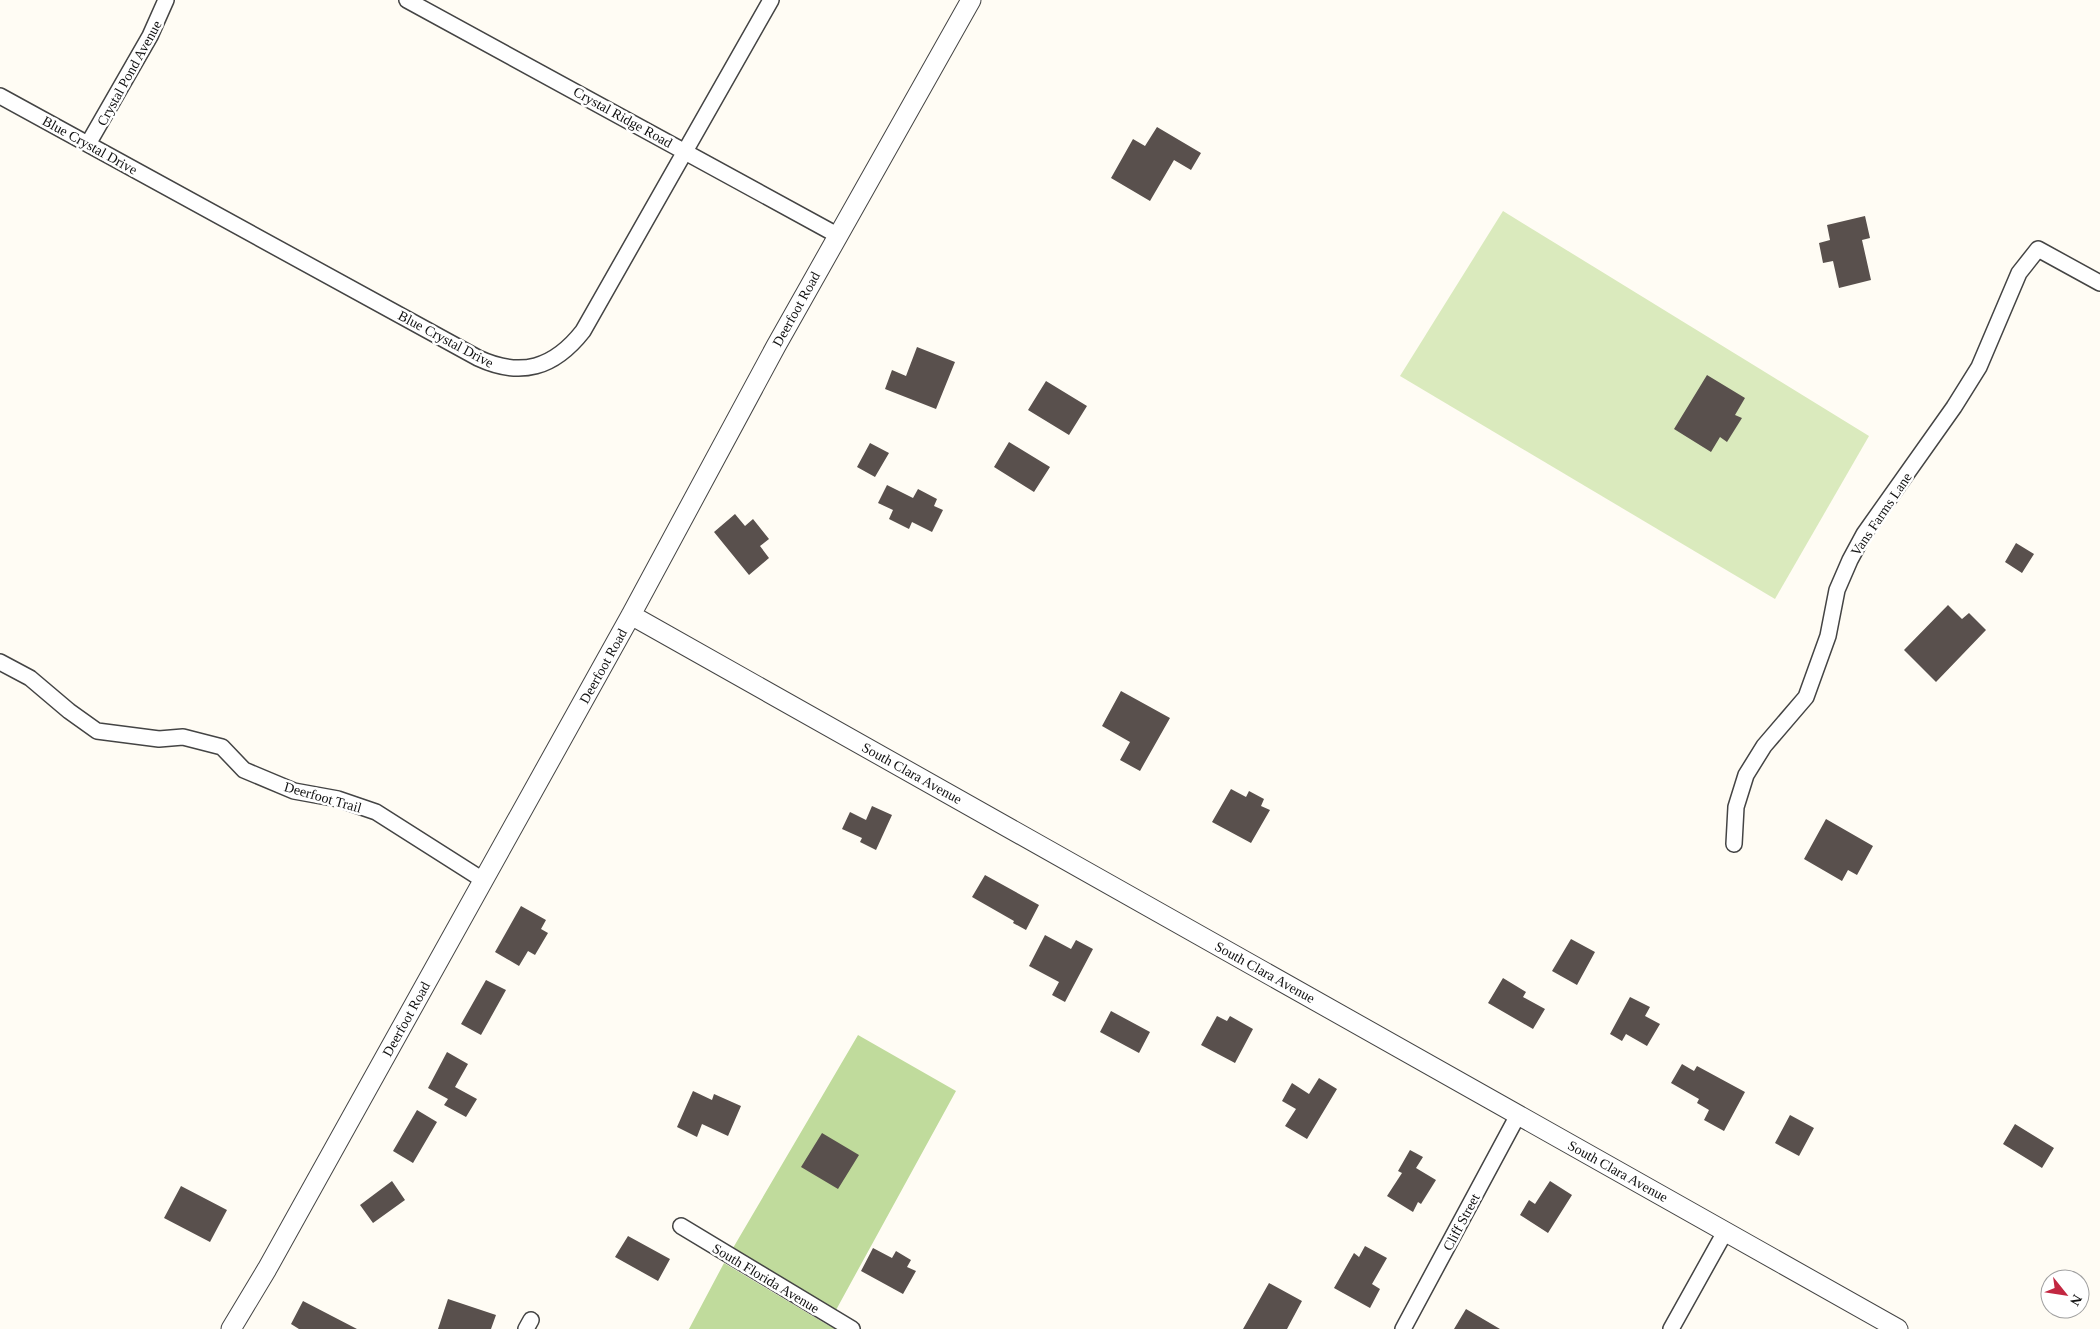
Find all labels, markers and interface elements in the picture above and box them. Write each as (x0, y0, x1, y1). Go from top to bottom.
street label: Crystal Pond Avenue (94, 18, 165, 128)
street label: Crystal Ridge Road (571, 84, 675, 151)
street label: Blue Crystal Drive (40, 113, 140, 178)
street label: Deerfoot Road (770, 269, 823, 349)
street label: Blue Crystal Drive (396, 308, 496, 371)
street label: Vans Farms Lane (1848, 470, 1915, 559)
street label: Deerfoot Road (577, 626, 630, 706)
street label: South Clara Avenue (859, 740, 964, 807)
street label: Deerfoot Trail (282, 779, 363, 816)
street label: South Clara Avenue (1212, 939, 1317, 1006)
street label: Deerfoot Road (380, 979, 433, 1059)
street label: South Clara Avenue (1565, 1138, 1670, 1205)
street label: Cliff Street (1440, 1191, 1483, 1253)
street label: South Florida Avenue (710, 1241, 822, 1316)
north arrow (2040, 1269, 2090, 1319)
text: N (2067, 1292, 2085, 1308)

